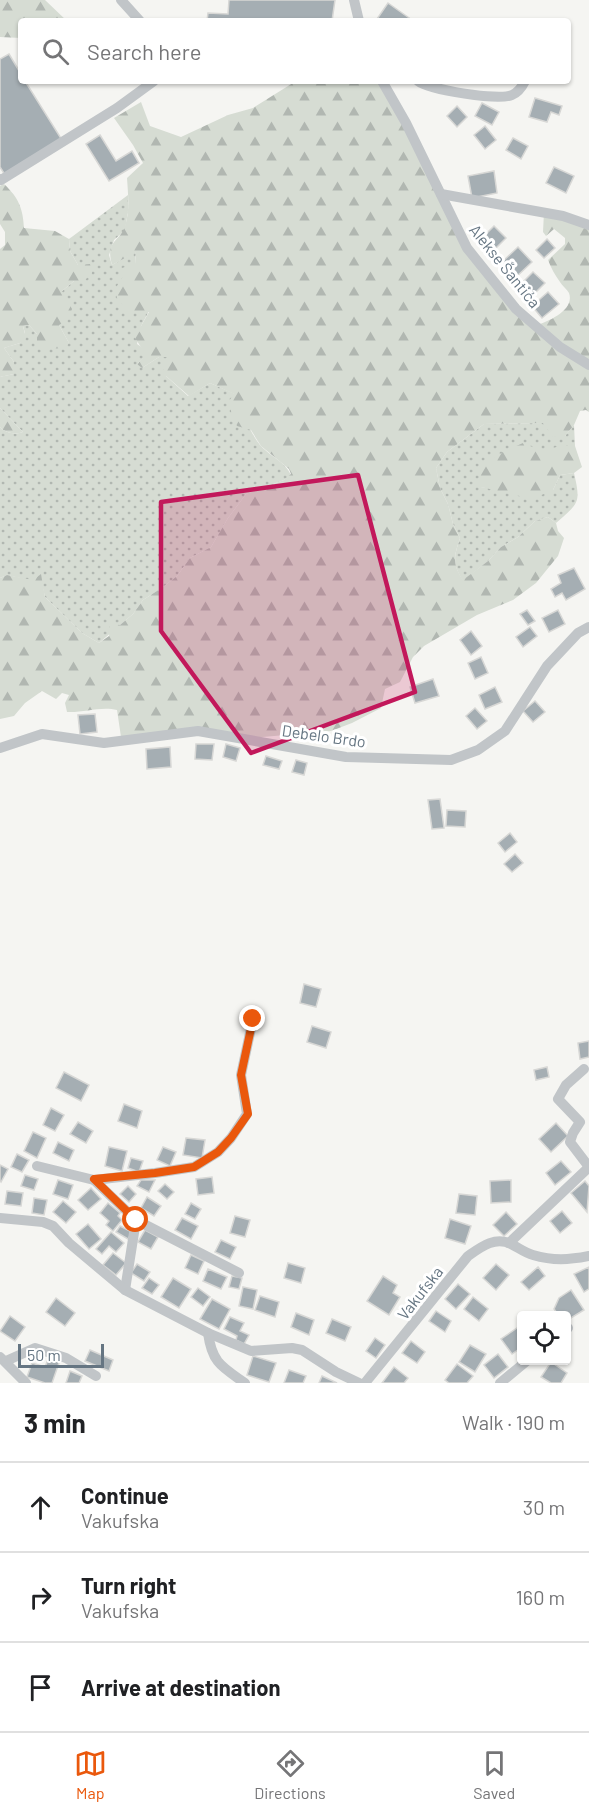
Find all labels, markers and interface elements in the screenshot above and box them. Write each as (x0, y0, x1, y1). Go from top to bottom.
search box (18, 18, 571, 84)
icon: search (39, 35, 72, 68)
text: Search here (87, 38, 201, 64)
street label: Alekse Šantića (466, 220, 545, 311)
street label: Debelo Brdo (281, 720, 367, 751)
route end (239, 1005, 265, 1031)
route start (122, 1206, 148, 1232)
street label: Vakufska (393, 1262, 446, 1323)
map controls (517, 1311, 571, 1365)
button: locate (517, 1311, 571, 1365)
scale bar (18, 1341, 104, 1368)
text: 50 m (27, 1345, 61, 1364)
text: 3 min (24, 1407, 86, 1438)
text: Walk · 190 m (462, 1410, 565, 1434)
text: Continue (81, 1482, 169, 1508)
icon: ahead (24, 1491, 57, 1524)
text: 30 m (523, 1495, 565, 1519)
text: Vakufska (81, 1508, 159, 1532)
text: Turn right (81, 1572, 176, 1598)
icon: right (24, 1581, 57, 1614)
text: 160 m (516, 1585, 565, 1609)
text: Vakufska (81, 1598, 159, 1622)
icon: arrive (24, 1671, 57, 1704)
text: Arrive at destination (81, 1674, 280, 1700)
tab: Map (74, 1747, 107, 1802)
tab: Directions (254, 1747, 326, 1802)
tab: Saved (473, 1747, 515, 1802)

